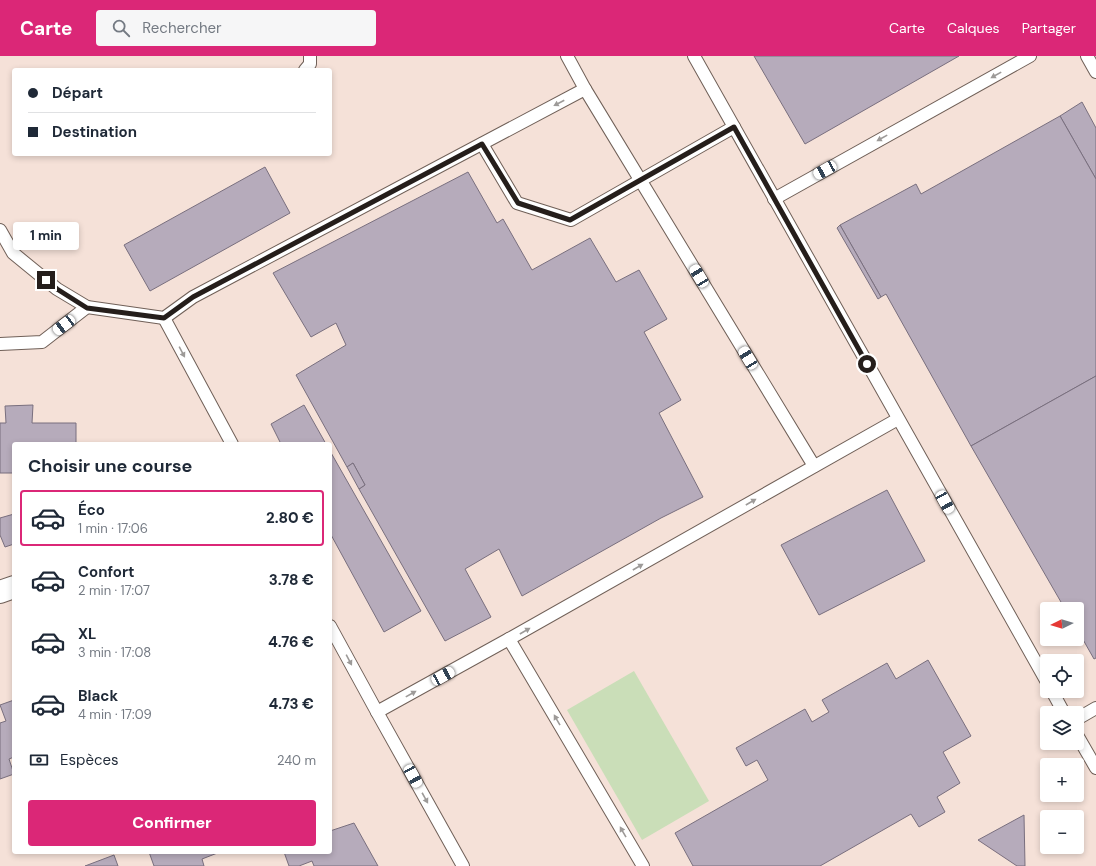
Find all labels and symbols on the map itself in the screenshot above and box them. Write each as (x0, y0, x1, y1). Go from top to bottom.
one-way arrow (990, 72, 1002, 78)
one-way arrow (554, 100, 565, 106)
one-way arrow (877, 135, 888, 142)
car (812, 159, 838, 181)
callout: 1 min (13, 222, 79, 250)
car (688, 263, 710, 289)
route end (37, 271, 55, 289)
car (51, 313, 77, 337)
car (737, 345, 759, 371)
one-way arrow (179, 346, 185, 358)
route start (858, 355, 876, 373)
car (934, 489, 956, 515)
one-way arrow (745, 499, 757, 506)
one-way arrow (632, 563, 644, 570)
north arrow (1040, 602, 1084, 646)
one-way arrow (519, 627, 531, 634)
one-way arrow (345, 654, 352, 666)
car (430, 665, 456, 687)
one-way arrow (405, 690, 417, 697)
one-way arrow (553, 715, 561, 725)
car (402, 763, 424, 789)
one-way arrow (422, 792, 428, 804)
one-way arrow (619, 826, 626, 838)

